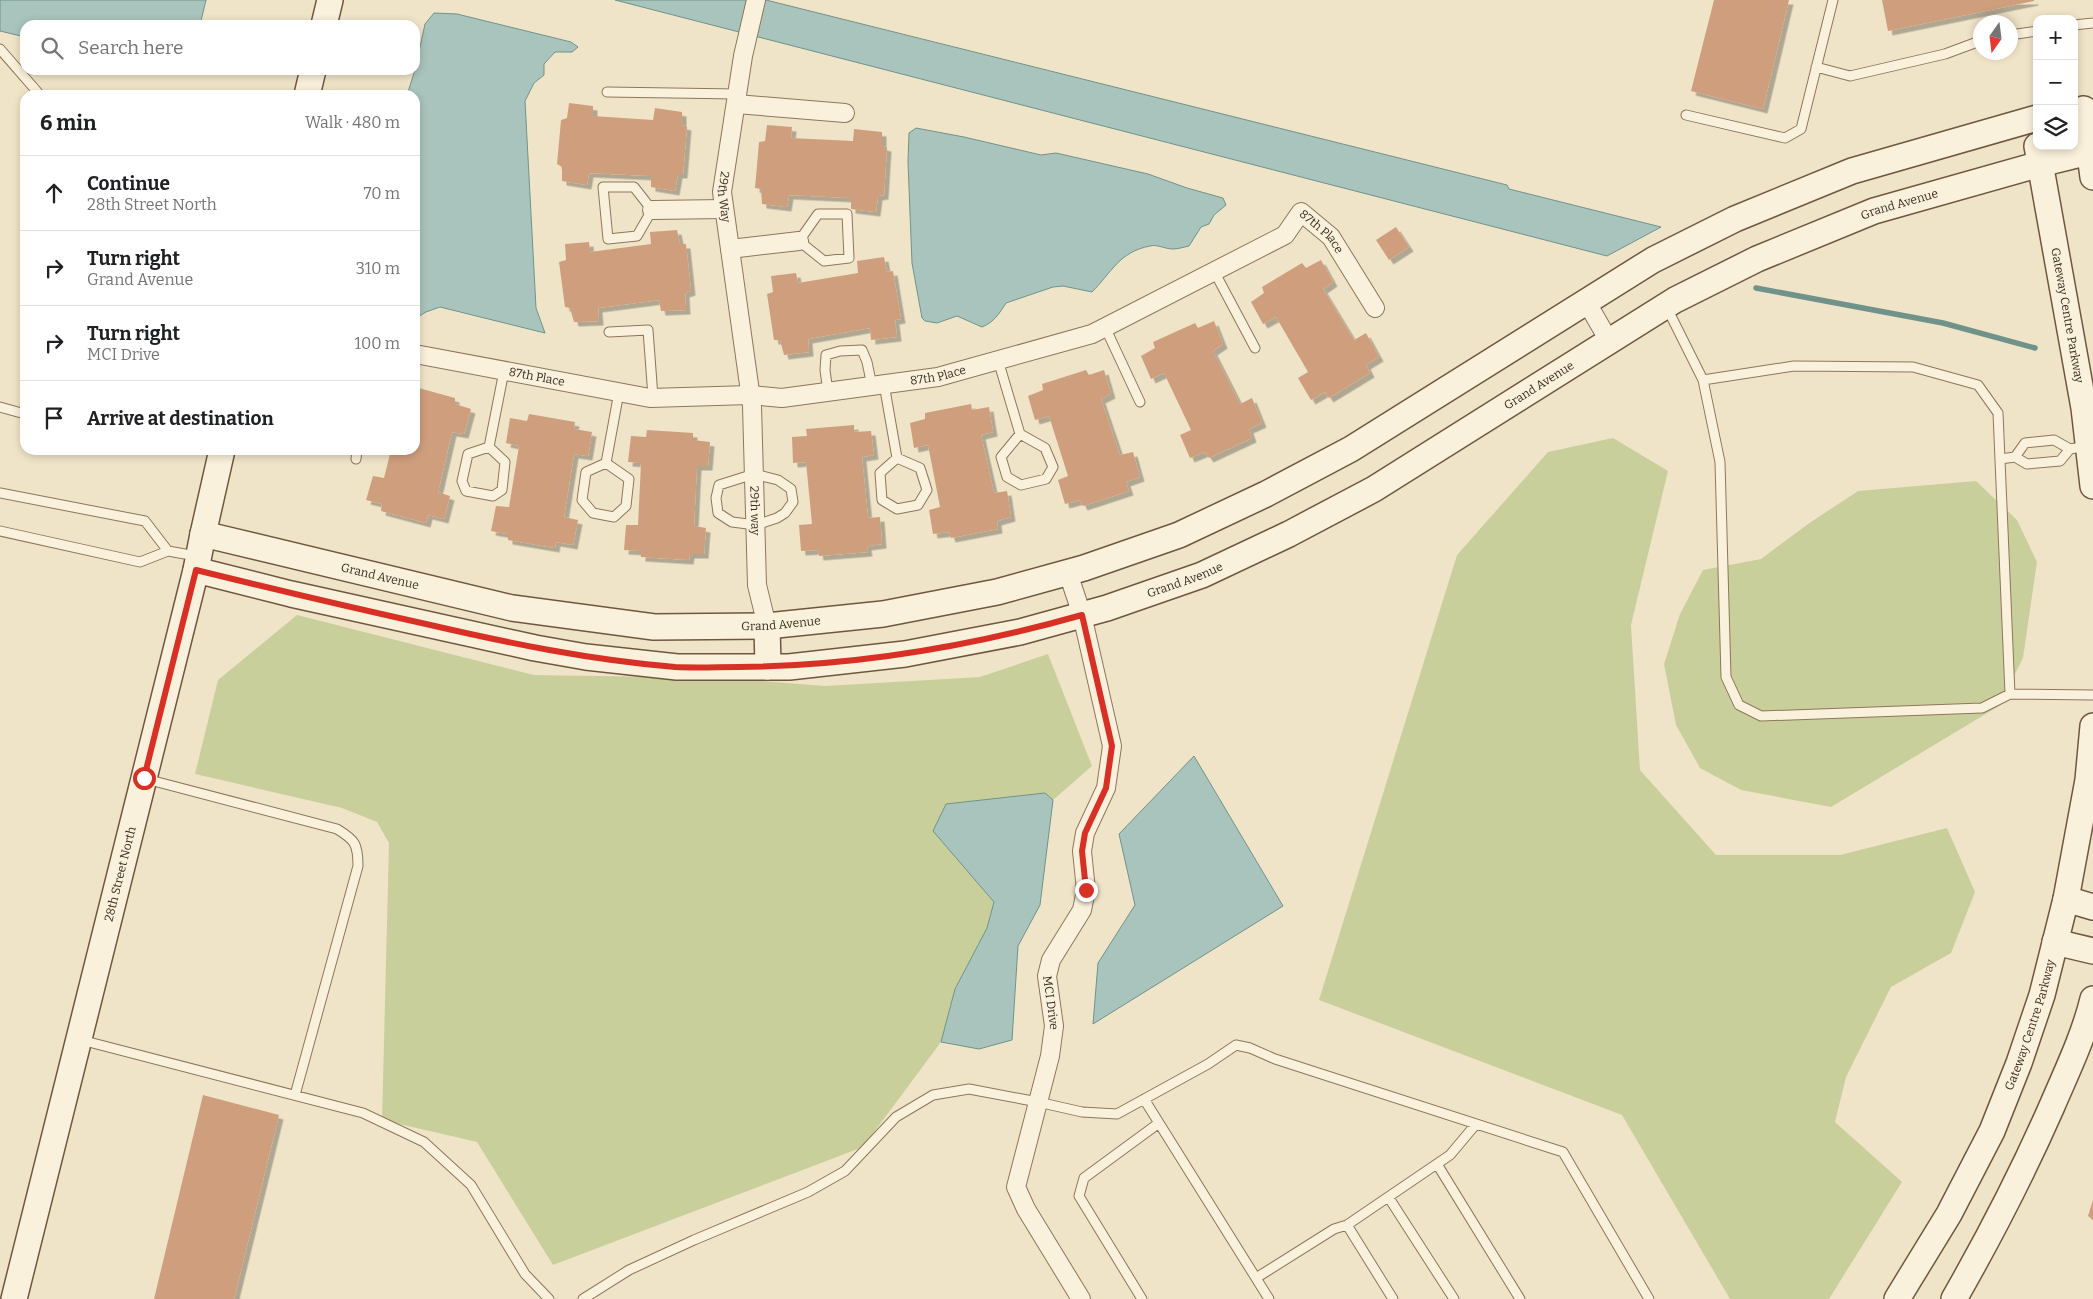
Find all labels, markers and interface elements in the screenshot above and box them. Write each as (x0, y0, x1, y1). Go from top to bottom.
north arrow (1973, 15, 2018, 60)
map controls (2033, 15, 2078, 150)
button: + (2033, 15, 2078, 60)
search box (20, 20, 420, 75)
icon: search (38, 34, 66, 62)
text: Search here (78, 36, 183, 59)
button: − (2033, 60, 2078, 105)
button: layers (2033, 105, 2078, 150)
text: 6 min (40, 110, 96, 136)
text: Walk · 480 m (305, 113, 400, 132)
street label: 29th Way (715, 170, 733, 224)
text: Continue (87, 172, 170, 195)
icon: ahead (40, 179, 68, 207)
text: 70 m (364, 184, 400, 203)
street label: Grand Avenue (1859, 186, 1940, 223)
text: 28th Street North (87, 195, 217, 214)
street label: 87th Place (1297, 207, 1346, 256)
street label: Gateway Centre Parkway (2048, 246, 2086, 385)
text: Turn right (87, 247, 180, 270)
icon: right (40, 254, 68, 282)
text: 310 m (356, 259, 400, 278)
text: Grand Avenue (87, 270, 193, 289)
text: Turn right (87, 322, 180, 345)
icon: right (40, 329, 68, 357)
text: 100 m (355, 334, 400, 353)
text: MCI Drive (87, 345, 160, 364)
street label: Grand Avenue (1501, 358, 1576, 413)
street label: 87th Place (909, 363, 968, 388)
street label: 87th Place (508, 365, 566, 389)
icon: arrive (40, 404, 68, 432)
text: Arrive at destination (87, 407, 274, 430)
street label: 29th way (747, 486, 763, 536)
street label: Grand Avenue (1145, 559, 1225, 601)
street label: Grand Avenue (340, 560, 420, 592)
street label: Grand Avenue (741, 613, 821, 633)
route start (133, 767, 156, 790)
street label: 28th Street North (102, 825, 139, 923)
route end (1075, 879, 1098, 902)
street label: Gateway Centre Parkway (2002, 957, 2058, 1092)
street label: MCI Drive (1040, 975, 1061, 1031)

